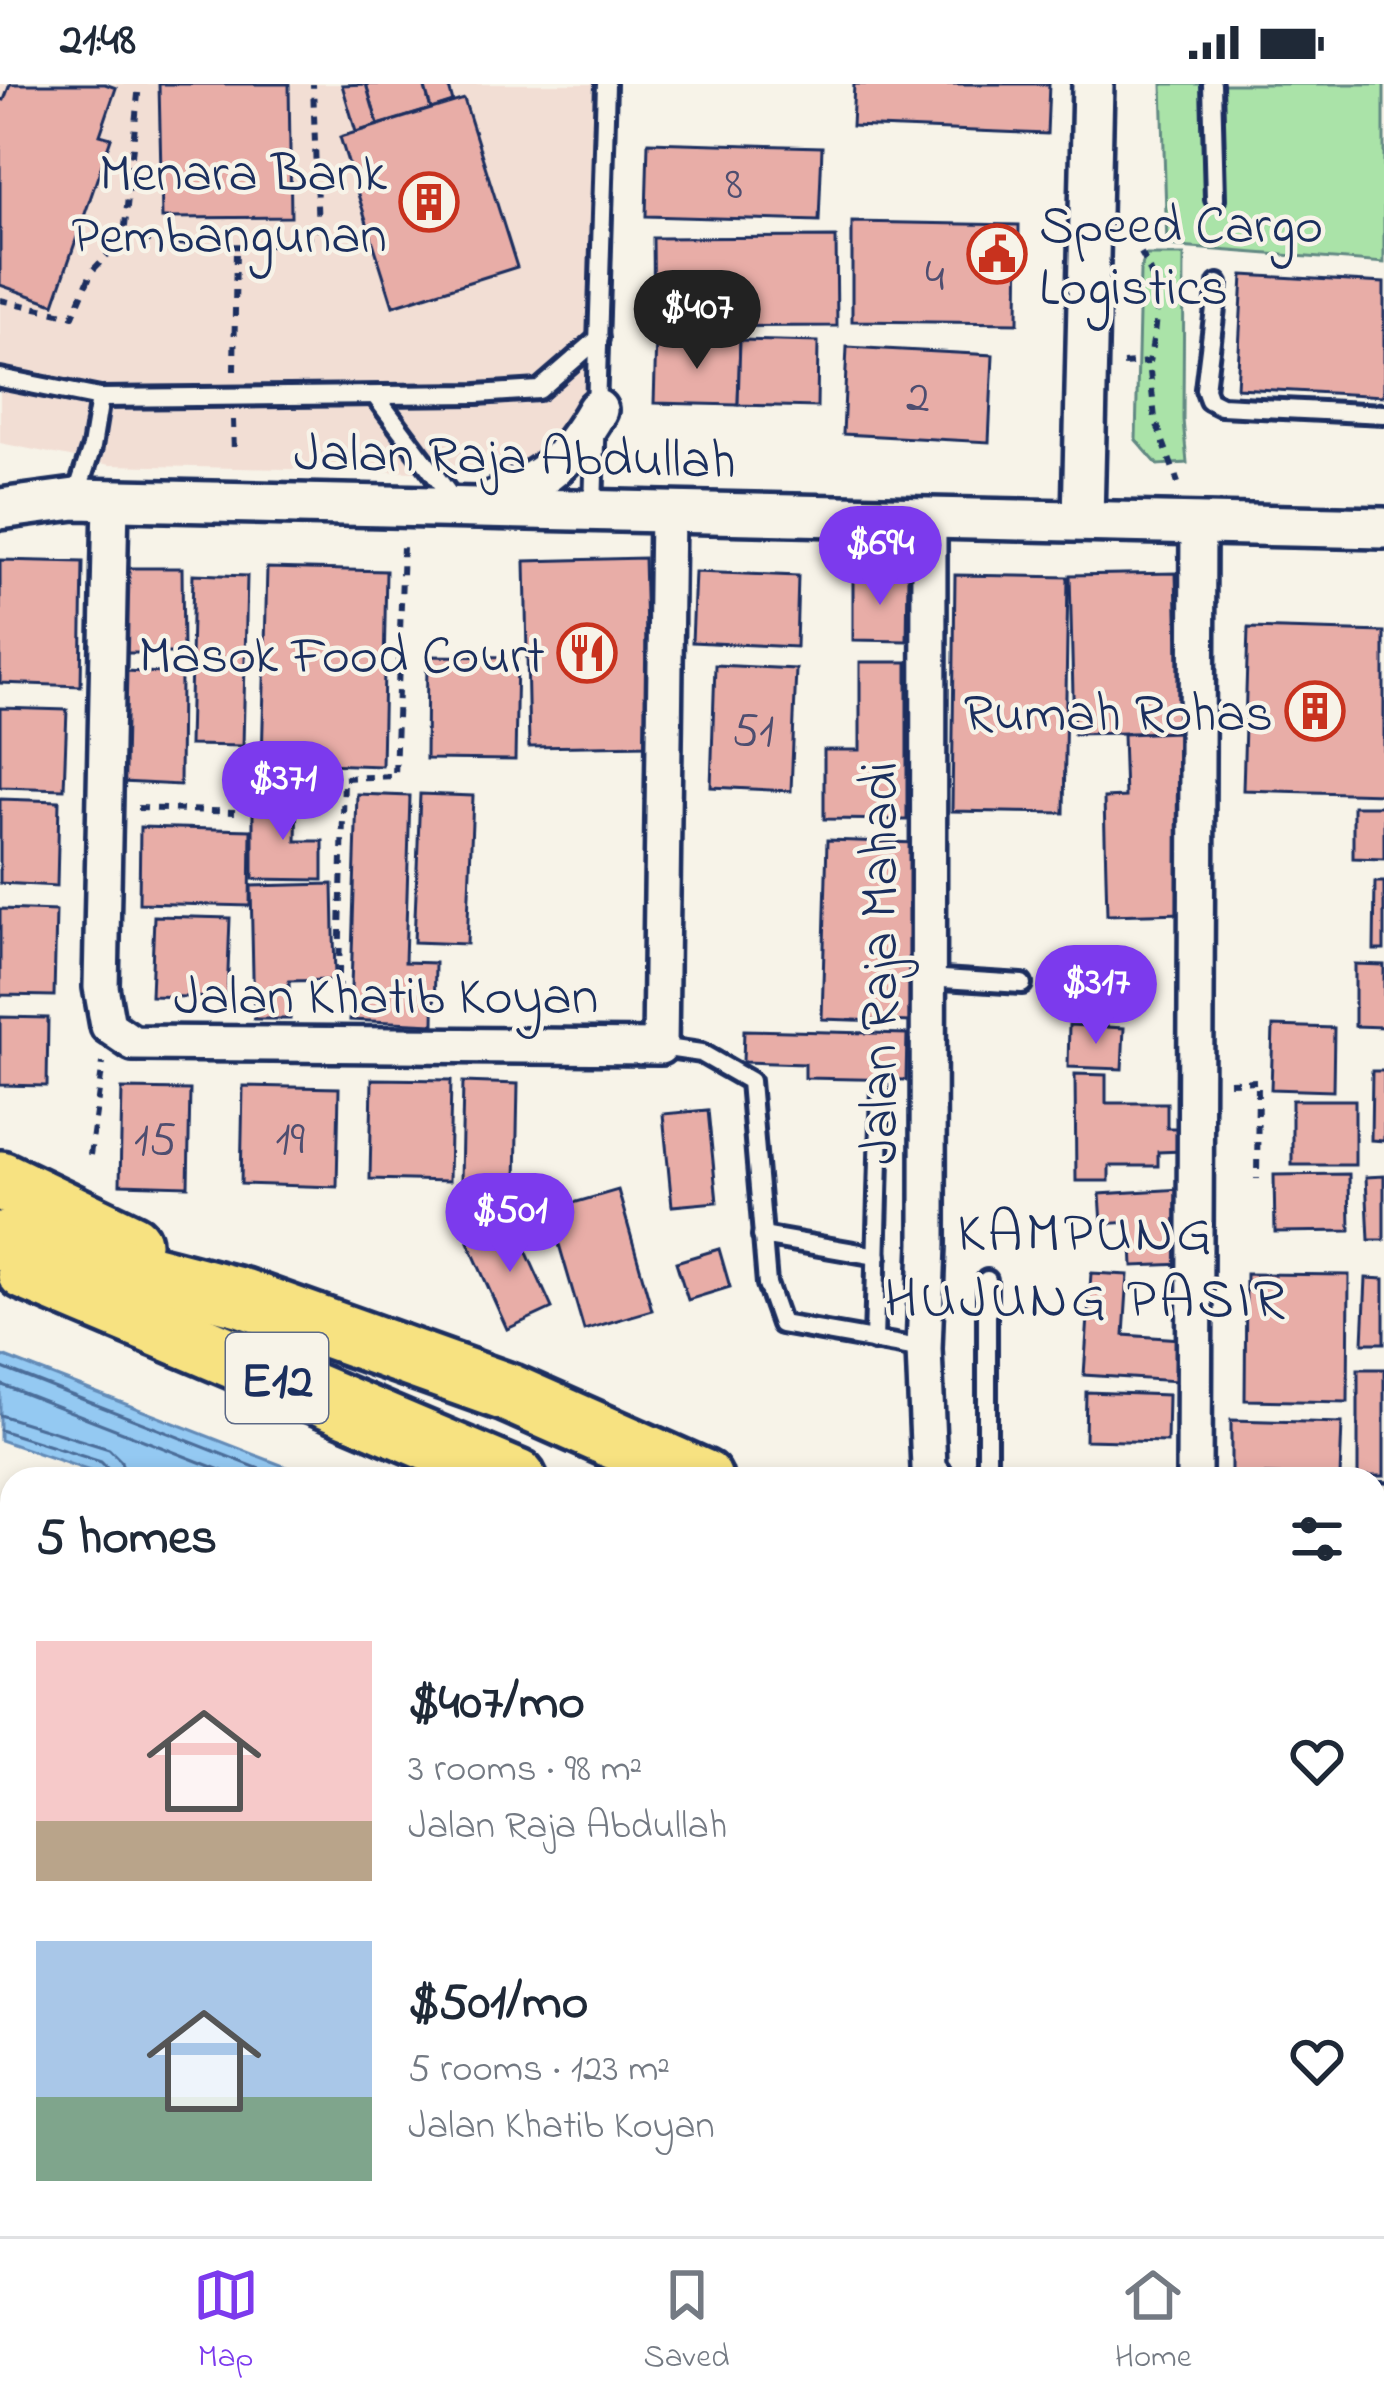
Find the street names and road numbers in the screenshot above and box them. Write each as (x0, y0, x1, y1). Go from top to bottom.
street label: Jalan Raja Abdullah (293, 417, 737, 503)
street label: Jalan Raja Mahadi (844, 761, 922, 1165)
street label: Jalan Khatib Koyan (174, 961, 598, 1039)
road number: E12 (226, 1333, 328, 1423)

